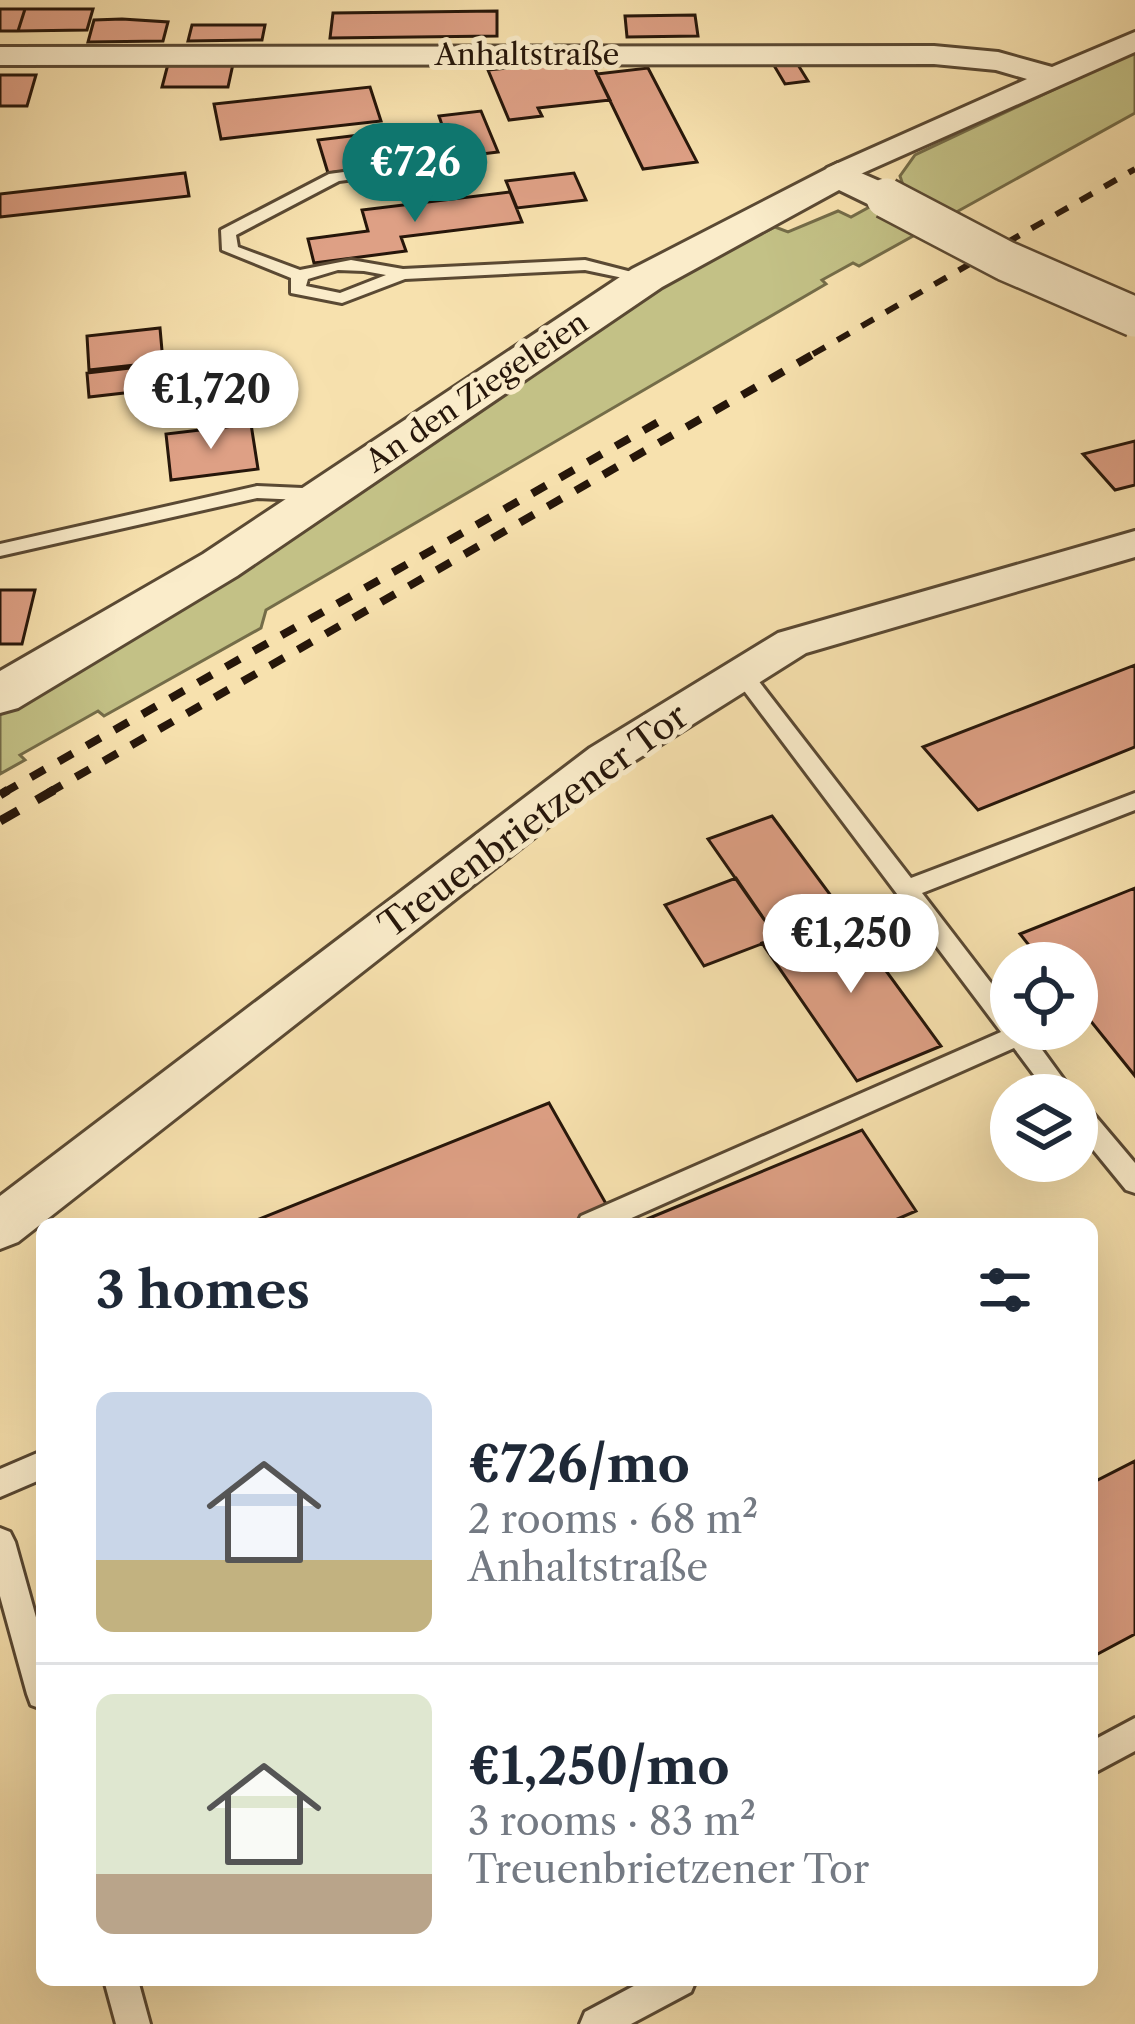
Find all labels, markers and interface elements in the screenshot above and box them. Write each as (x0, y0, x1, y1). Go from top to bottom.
street label: Anhaltstraße (434, 36, 619, 73)
pin: €726 (344, 123, 486, 225)
text: €726 (369, 138, 461, 186)
street label: An den Ziegeleien (358, 303, 595, 480)
pin: €1,720 (113, 350, 309, 452)
text: €1,720 (151, 365, 271, 413)
street label: Treuenbrietzener Tor (370, 693, 696, 947)
pin: €1,250 (753, 894, 949, 996)
text: €1,250 (790, 909, 912, 957)
map controls (990, 942, 1098, 1182)
button: locate (990, 942, 1098, 1050)
button: layers (990, 1074, 1098, 1182)
icon: filters (972, 1257, 1038, 1323)
text: 3 homes (96, 1259, 310, 1321)
text: €726/mo (468, 1433, 690, 1495)
icon: home (192, 1440, 336, 1584)
text: 2 rooms · 68 m² (468, 1495, 758, 1543)
text: Anhaltstraße (468, 1543, 708, 1591)
text: €1,250/mo (468, 1735, 730, 1797)
icon: home (192, 1742, 336, 1886)
text: 3 rooms · 83 m² (468, 1797, 756, 1845)
text: Treuenbrietzener Tor (468, 1845, 869, 1893)

